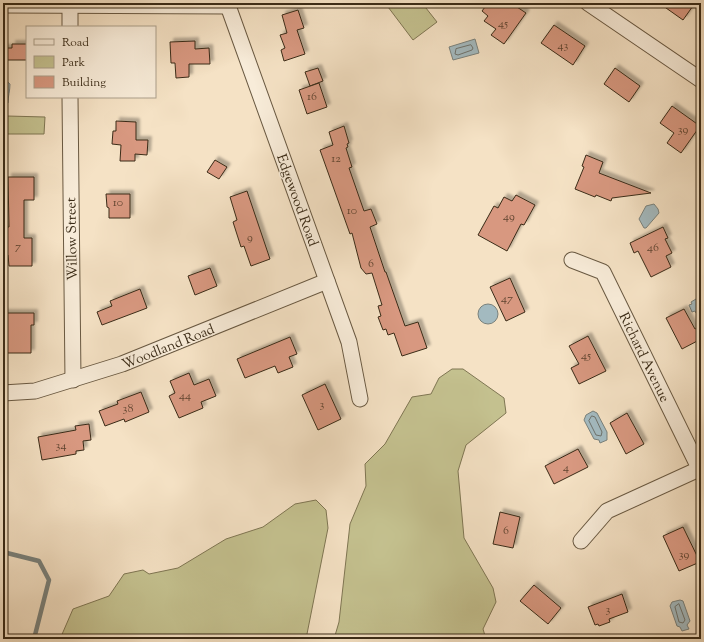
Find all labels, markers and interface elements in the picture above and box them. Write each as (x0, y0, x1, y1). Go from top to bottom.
house number: 45 (498, 15, 508, 33)
legend (26, 26, 156, 98)
text: Road (62, 34, 89, 52)
house number: 43 (558, 37, 569, 55)
text: Park (62, 54, 85, 72)
text: Building (62, 74, 106, 92)
house number: 16 (307, 88, 317, 106)
house number: 39 (678, 121, 688, 139)
house number: 12 (331, 150, 341, 168)
street label: Edgewood Road (270, 152, 322, 250)
house number: 10 (113, 194, 123, 212)
street label: Willow Street (62, 197, 84, 281)
house number: 10 (347, 202, 357, 220)
house number: 49 (503, 208, 515, 226)
house number: 9 (247, 229, 253, 247)
house number: 7 (15, 238, 21, 256)
house number: 46 (647, 239, 659, 257)
house number: 6 (368, 255, 374, 273)
house number: 47 (501, 290, 513, 308)
street label: Richard Avenue (613, 310, 674, 406)
street label: Woodland Road (119, 320, 218, 376)
house number: 45 (581, 347, 591, 365)
house number: 44 (179, 387, 191, 405)
house number: 3 (320, 396, 325, 414)
house number: 38 (123, 400, 133, 418)
house number: 34 (56, 437, 66, 455)
house number: 4 (563, 459, 569, 477)
house number: 6 (503, 522, 509, 540)
house number: 39 (679, 546, 689, 564)
house number: 3 (606, 601, 611, 619)

